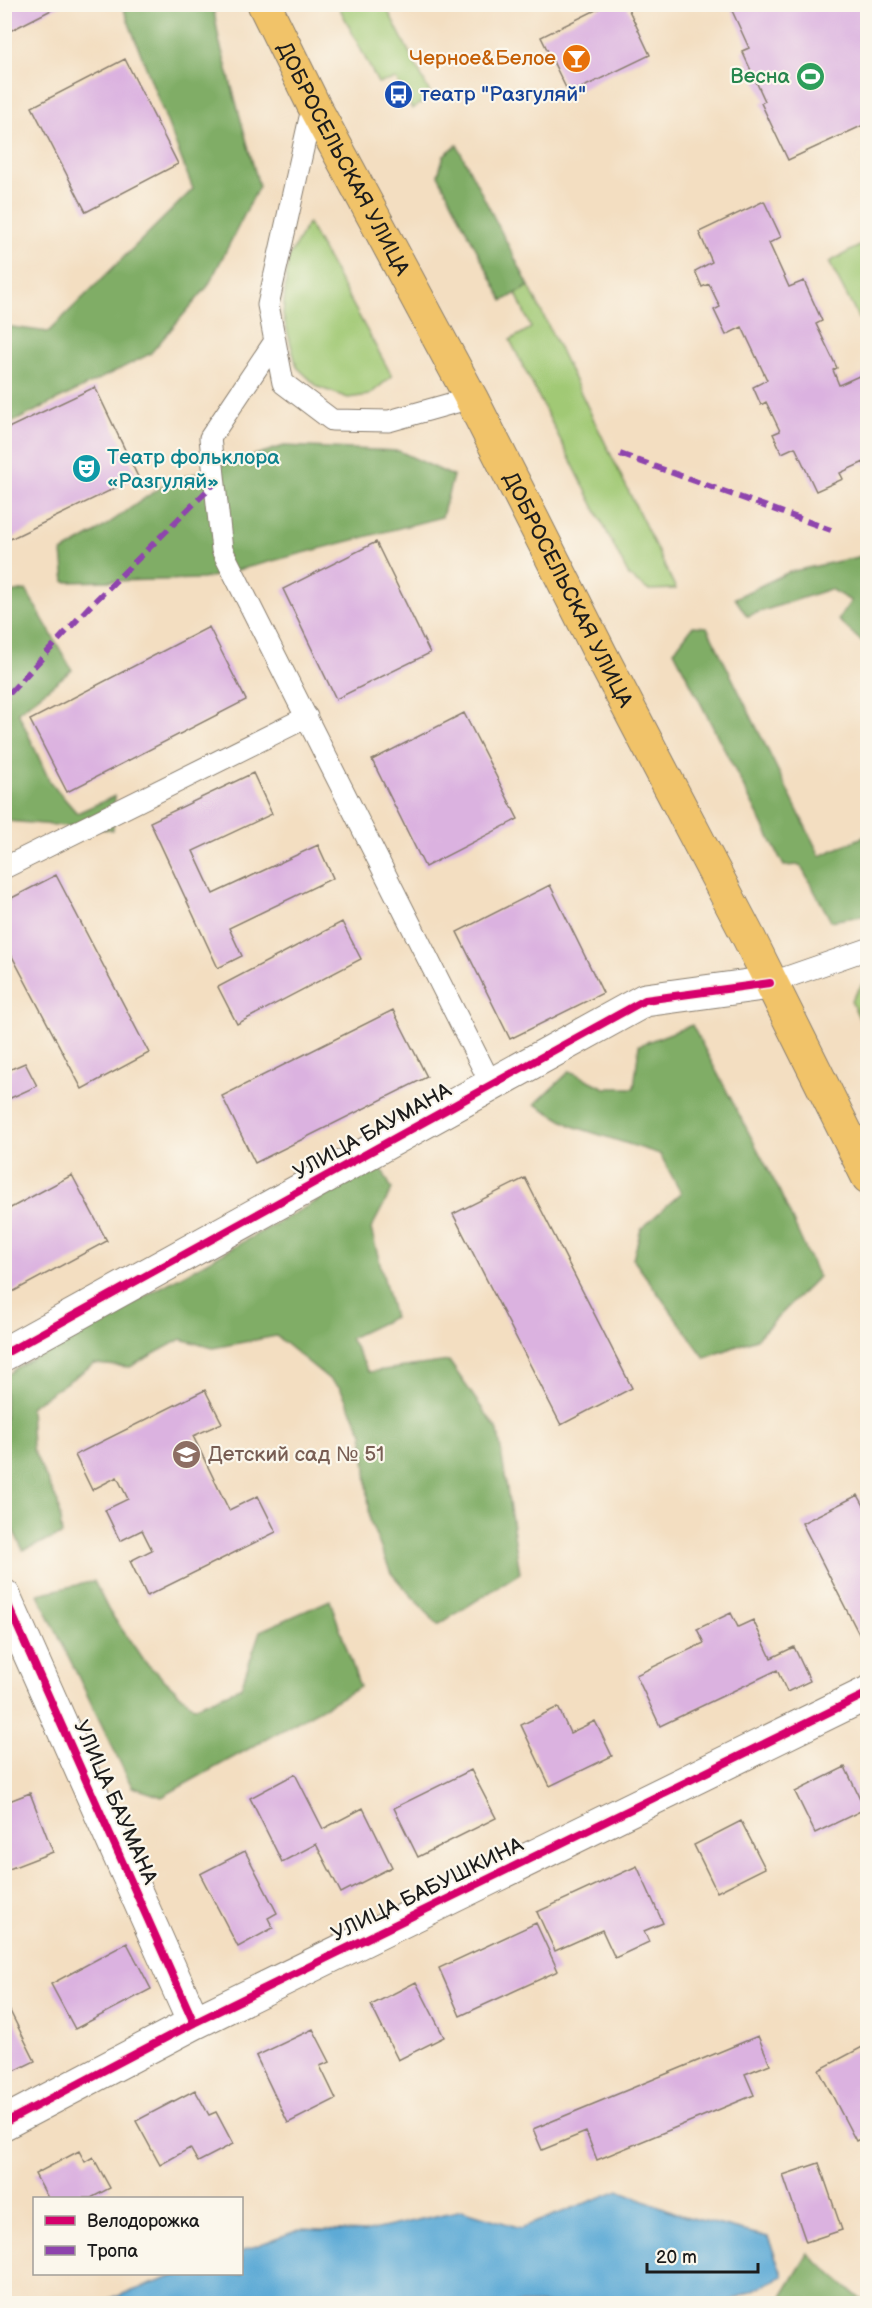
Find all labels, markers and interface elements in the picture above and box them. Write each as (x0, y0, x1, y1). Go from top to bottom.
street label: ДОБРОСЕЛЬСКАЯ УЛИЦА (272, 38, 415, 280)
bar icon: Черное&Белое (561, 42, 593, 74)
place label: Черное&Белое (409, 46, 556, 71)
sports icon: Весна (795, 60, 827, 92)
place label: Весна (730, 64, 791, 89)
bus stop icon: театр "Разгуляй" (383, 78, 415, 110)
place label: театр "Разгуляй" (420, 82, 586, 107)
place label: Театр фольклора «Разгуляй» (107, 445, 280, 494)
theatre icon: Театр фольклора «Разгуляй» (70, 453, 102, 485)
street label: ДОБРОСЕЛЬСКАЯ УЛИЦА (498, 468, 638, 712)
street label: УЛИЦА БАУМАНА (289, 1078, 456, 1185)
school or university icon: Детский сад № 51 (171, 1438, 203, 1470)
place label: Детский сад № 51 (208, 1442, 384, 1467)
street label: УЛИЦА БАУМАНА (68, 1716, 163, 1888)
street label: УЛИЦА БАБУШКИНА (327, 1832, 527, 1947)
legend (33, 2197, 243, 2275)
text: Велодорожка (87, 2211, 200, 2232)
scale bar (647, 2236, 758, 2274)
text: Тропа (87, 2241, 138, 2262)
text: 20 m (656, 2247, 697, 2268)

